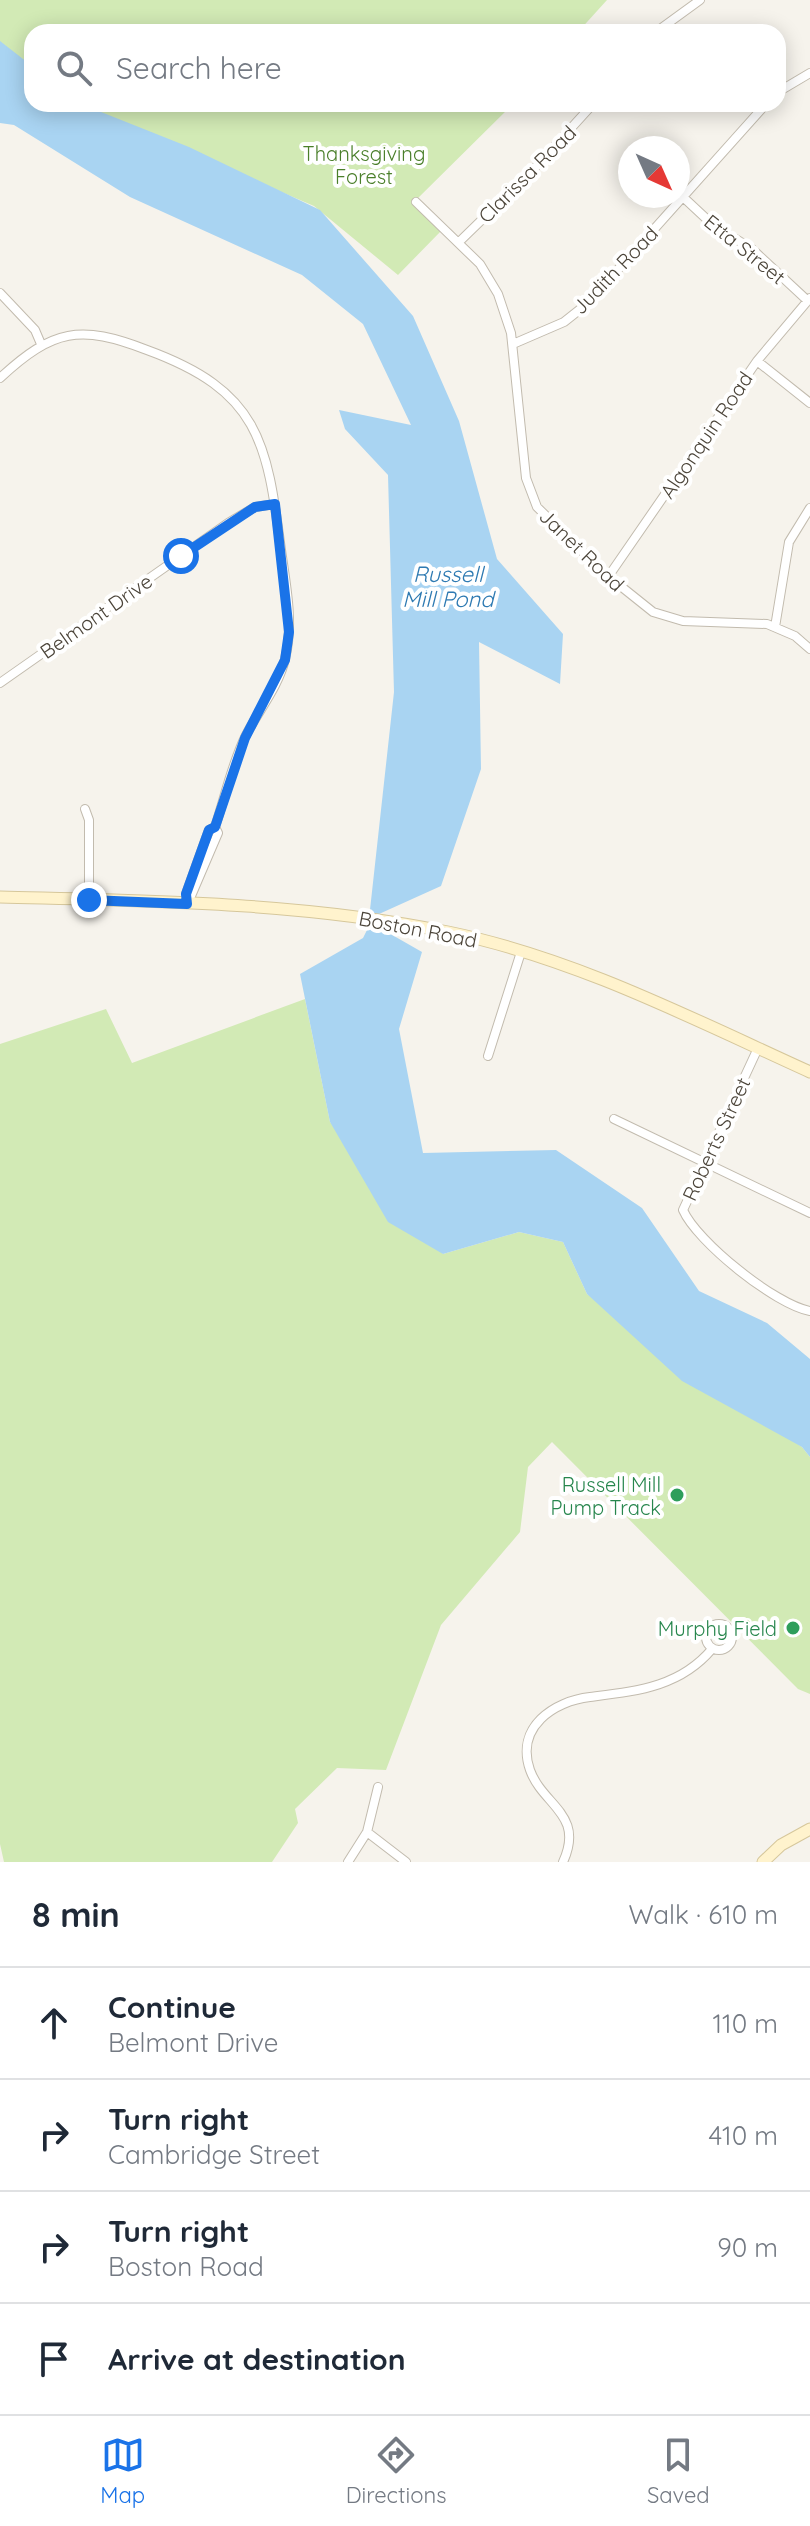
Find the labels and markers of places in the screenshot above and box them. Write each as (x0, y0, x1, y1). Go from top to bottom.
place label: Russell Mill Pump Track (550, 1472, 661, 1520)
marker: Russell Mill Pump Track (668, 1486, 686, 1504)
place label: Murphy Field (658, 1616, 777, 1641)
marker: Murphy Field (784, 1619, 802, 1637)

